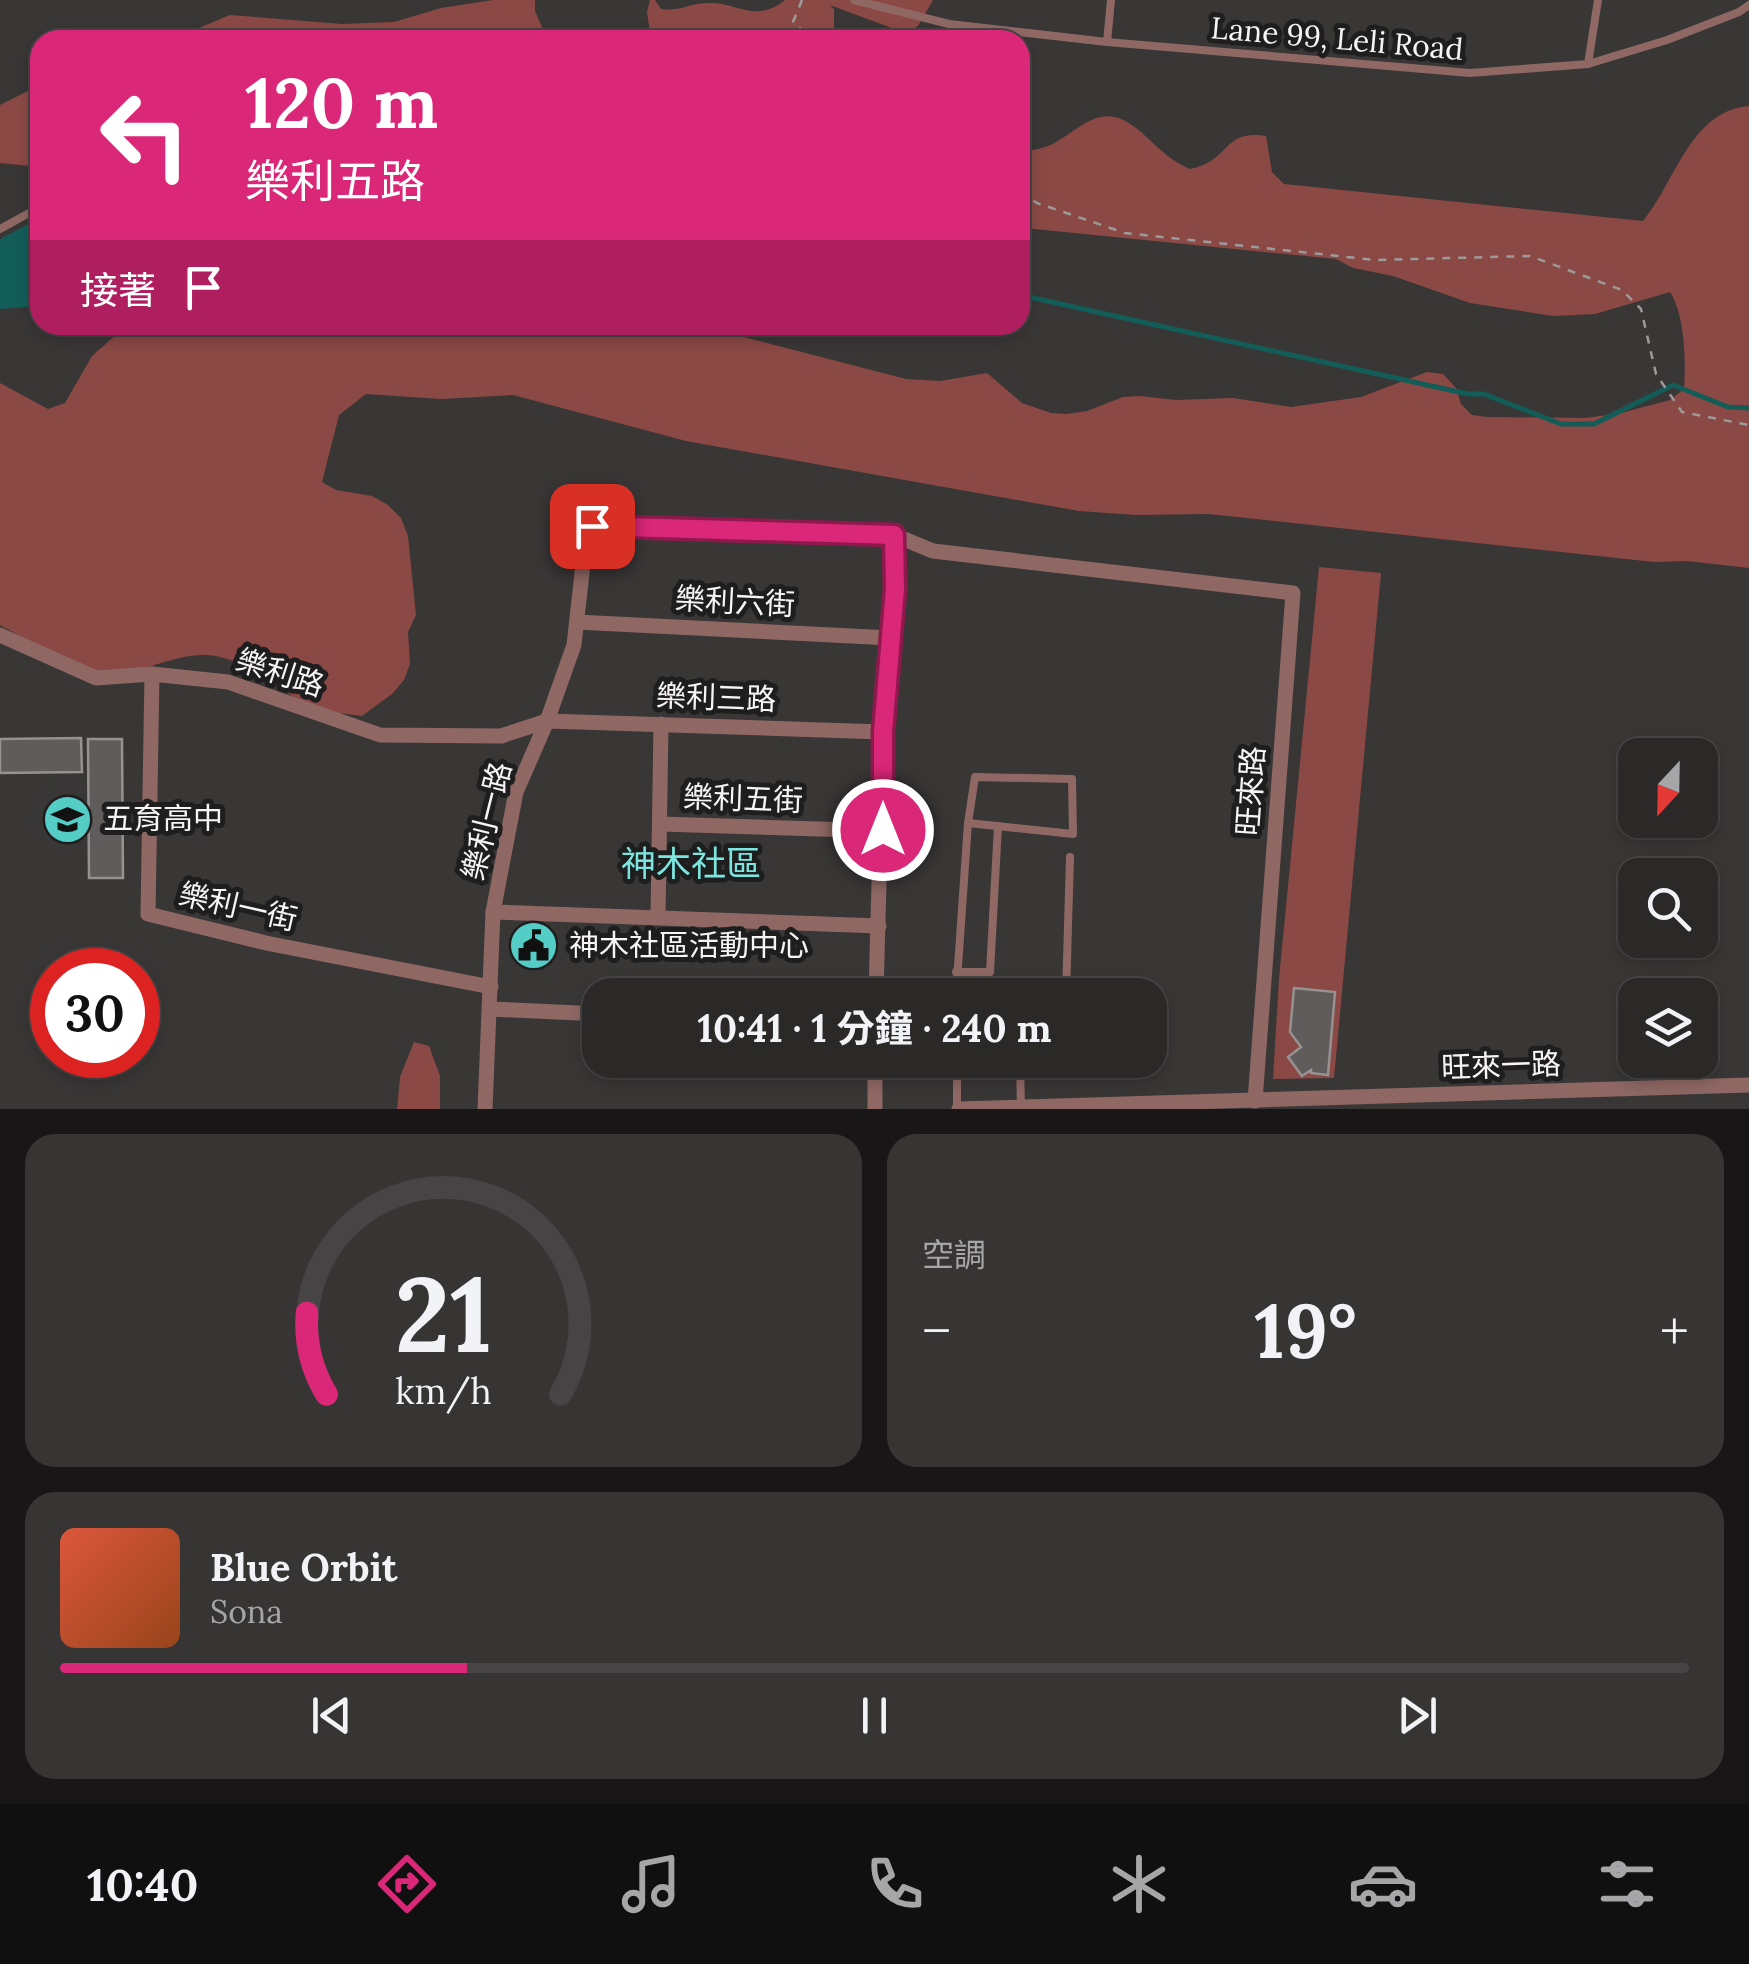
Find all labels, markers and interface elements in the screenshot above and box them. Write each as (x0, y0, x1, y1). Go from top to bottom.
street label: Lane 99, Leli Road (1209, 8, 1465, 68)
text: 120 m (245, 58, 438, 147)
icon: left (80, 70, 210, 200)
text: 樂利五路 (245, 152, 425, 209)
icon: arrive (176, 260, 231, 315)
text: 接著 (80, 266, 156, 314)
pin (550, 484, 635, 569)
icon: arrive (565, 499, 620, 554)
street label: 樂利六街 (674, 579, 796, 623)
street label: 樂利路 (232, 640, 329, 704)
street label: 樂利三路 (655, 676, 777, 718)
north arrow (1618, 738, 1718, 838)
map controls (1618, 738, 1718, 1078)
street label: 旺來路 (1228, 745, 1272, 837)
street label: 樂利一路 (453, 758, 519, 884)
street label: 樂利五街 (682, 777, 804, 819)
position arrow (831, 778, 935, 882)
school or university icon: 五育高中 (42, 793, 94, 845)
place label: 五育高中 (103, 799, 223, 837)
district label: 神木社區 (621, 841, 761, 886)
button: search (1618, 858, 1718, 958)
street label: 樂利一街 (175, 874, 301, 938)
public building icon: 神木社區活動中心 (508, 920, 560, 972)
place label: 神木社區活動中心 (569, 926, 809, 964)
speed limit sign: 30 (30, 948, 160, 1078)
button: layers (1618, 978, 1718, 1078)
text: 10:41 · 1 分鐘 · 240 m (697, 1004, 1052, 1052)
street label: 旺來一路 (1440, 1044, 1562, 1086)
text: 空調 (922, 1234, 986, 1275)
text: 21 (395, 1247, 492, 1380)
text: 19° (1254, 1283, 1357, 1379)
text: − (922, 1296, 951, 1366)
text: + (1660, 1296, 1689, 1366)
text: km/h (395, 1368, 492, 1414)
text: Blue Orbit (210, 1543, 397, 1591)
text: Sona (210, 1591, 283, 1632)
icon: previous (304, 1688, 359, 1743)
icon: pause (847, 1688, 902, 1743)
icon: next (1390, 1688, 1445, 1743)
icon: directions (372, 1849, 442, 1919)
icon: music (616, 1849, 686, 1919)
icon: phone (860, 1849, 930, 1919)
icon: climate (1104, 1849, 1174, 1919)
icon: car (1348, 1849, 1418, 1919)
icon: filters (1592, 1849, 1662, 1919)
text: 10:40 (87, 1856, 198, 1913)

